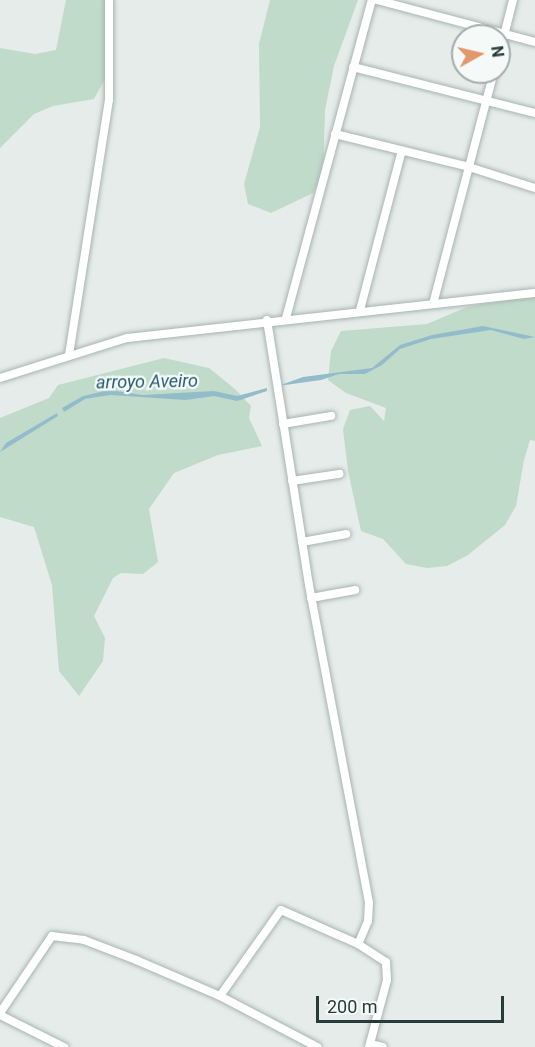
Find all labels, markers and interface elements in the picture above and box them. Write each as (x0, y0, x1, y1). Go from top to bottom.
north arrow (451, 24, 511, 84)
text: N (487, 45, 508, 59)
water label: arroyo Aveiro (96, 370, 198, 394)
scale bar (319, 984, 506, 1022)
text: 200 m (327, 996, 378, 1017)

